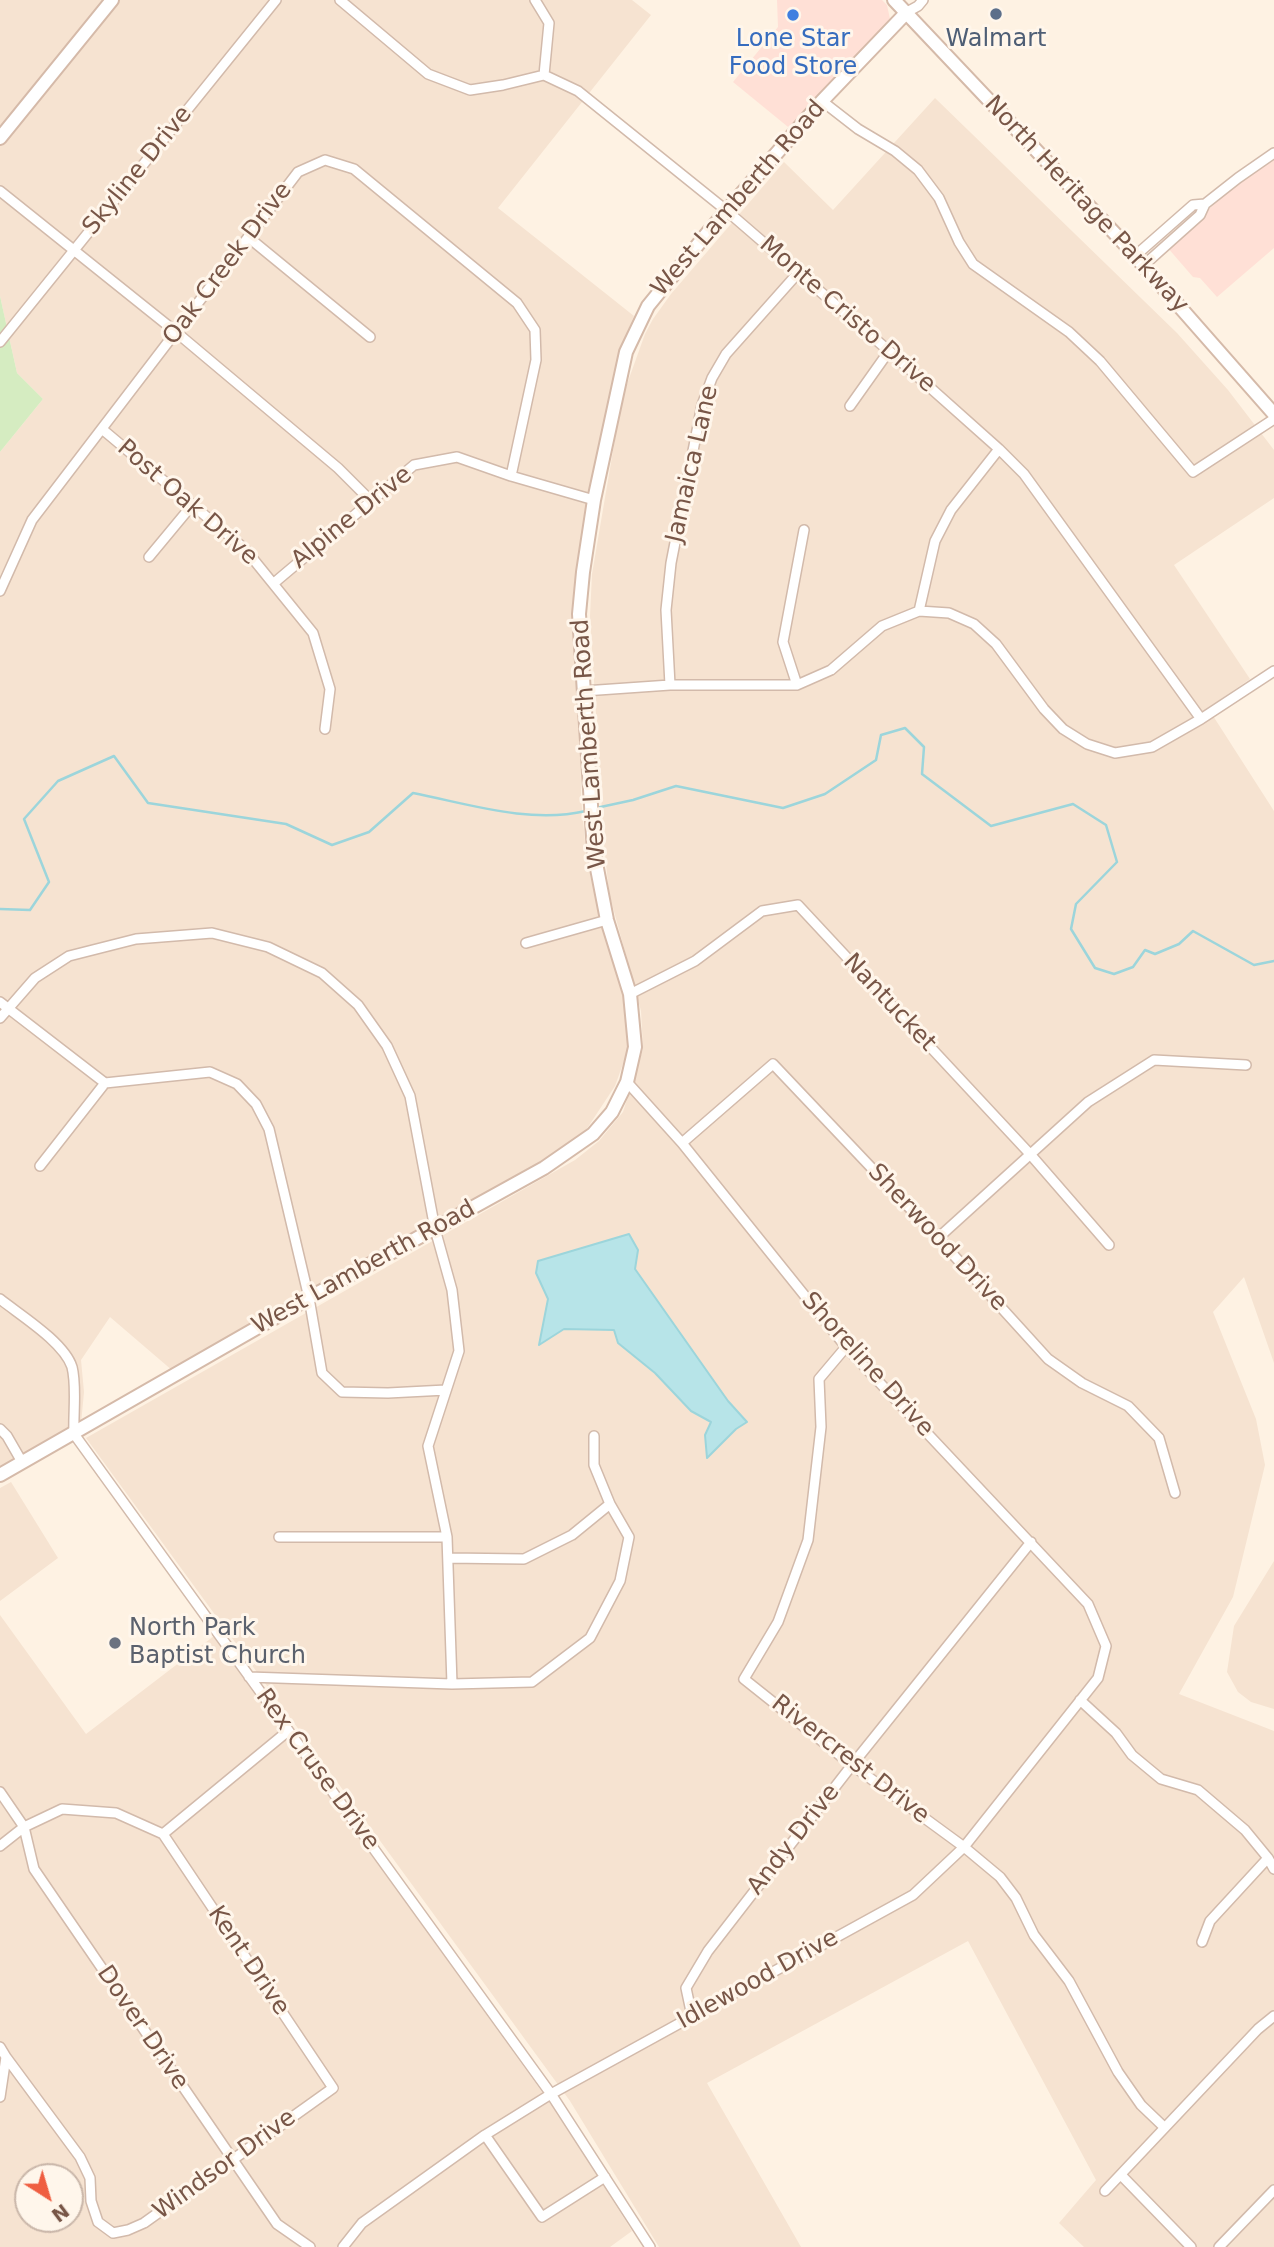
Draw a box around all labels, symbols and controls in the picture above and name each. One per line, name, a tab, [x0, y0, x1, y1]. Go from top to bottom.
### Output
marker: Walmart	[988, 6, 1004, 22]
marker: Lone Star Food Store	[785, 7, 801, 23]
place label: Lone Star Food Store	[729, 26, 857, 82]
place label: Walmart	[946, 26, 1046, 54]
street label: North Heritage Parkway	[978, 91, 1194, 319]
street label: West Lamberth Road	[646, 95, 832, 303]
street label: Skyline Drive	[77, 101, 199, 241]
street label: Oak Creek Drive	[157, 177, 299, 351]
street label: Monte Cristo Drive	[753, 231, 941, 399]
street label: Jamaica Lane	[661, 383, 725, 545]
street label: Post Oak Drive	[111, 434, 263, 572]
street label: Alpine Drive	[286, 461, 418, 575]
street label: West Lamberth Road	[567, 618, 613, 870]
street label: Nantucket	[837, 948, 941, 1058]
street label: Sherwood Drive	[861, 1158, 1013, 1318]
street label: West Lamberth Road	[248, 1195, 480, 1341]
street label: Shoreline Drive	[795, 1287, 939, 1443]
place label: North Park Baptist Church	[129, 1615, 306, 1671]
marker: North Park Baptist Church	[107, 1635, 123, 1651]
street label: Rex Cruse Drive	[249, 1684, 385, 1856]
street label: Rivercrest Drive	[765, 1689, 935, 1831]
street label: Andy Drive	[742, 1779, 846, 1901]
street label: Kent Drive	[201, 1901, 295, 2021]
street label: Idlewood Drive	[672, 1924, 844, 2036]
street label: Dover Drive	[90, 1960, 194, 2096]
street label: Windsor Drive	[148, 2104, 302, 2226]
north arrow	[14, 2163, 84, 2233]
text: N	[47, 2200, 73, 2227]

